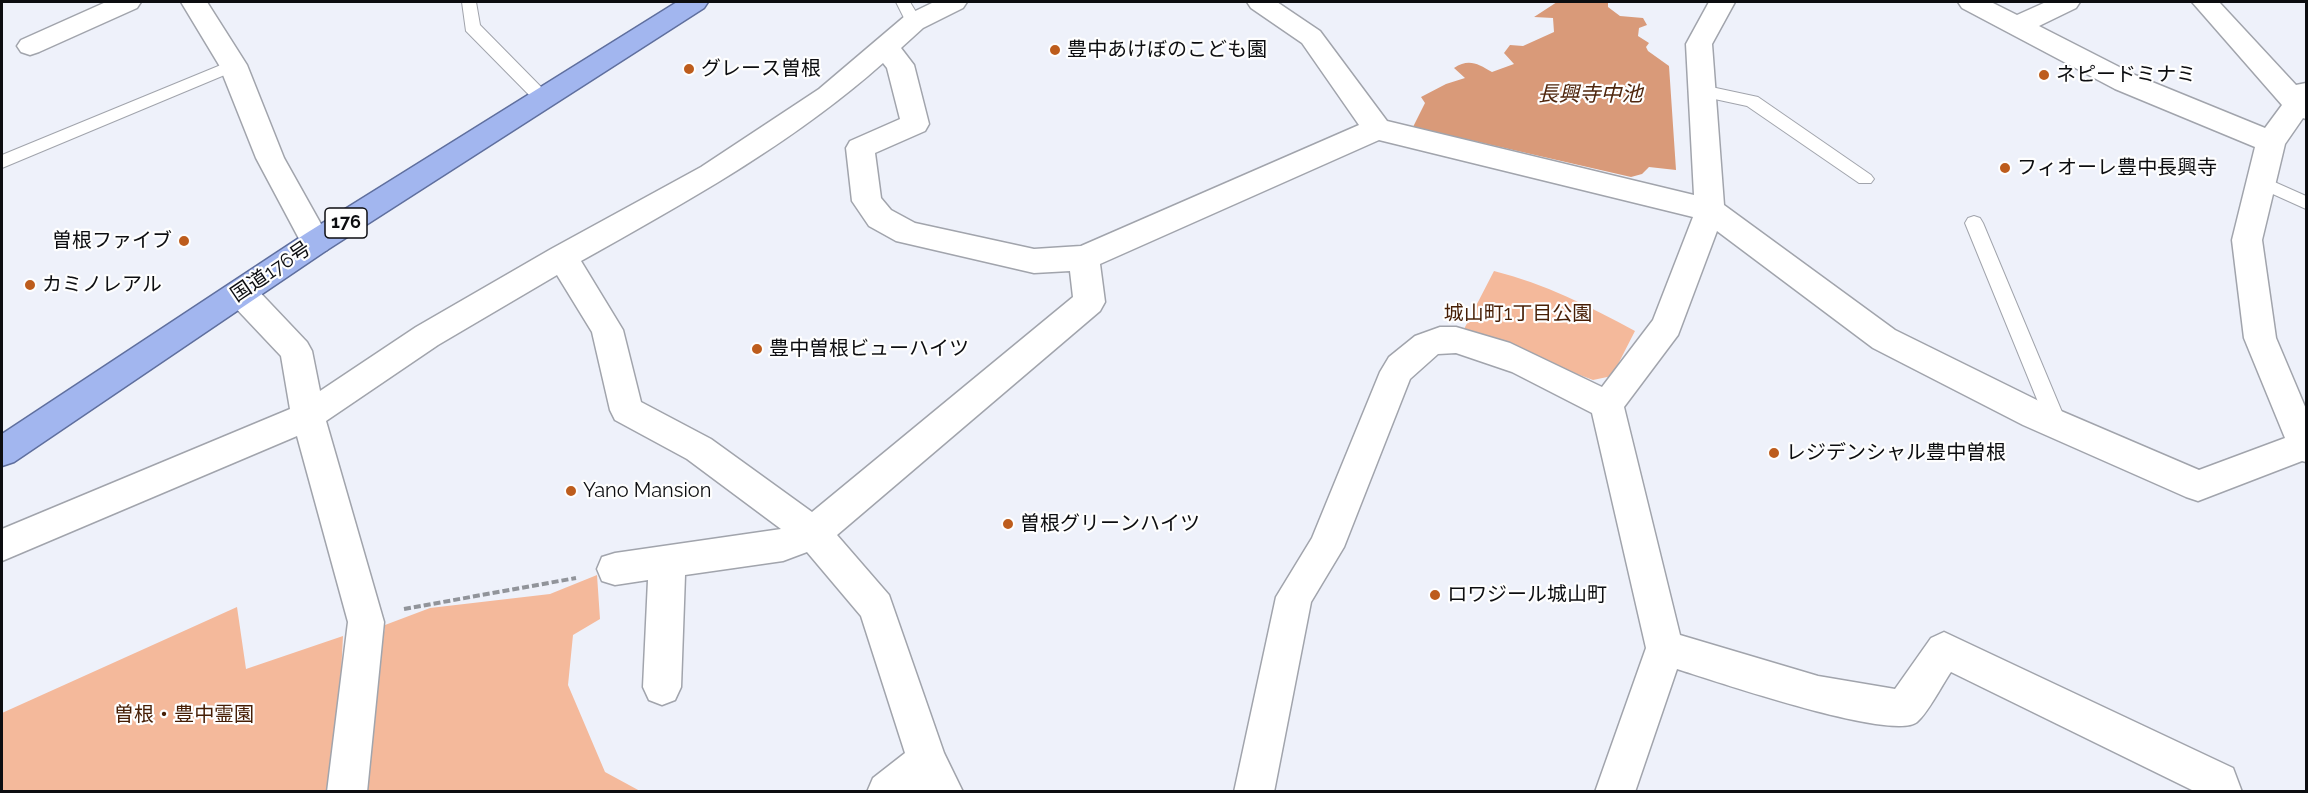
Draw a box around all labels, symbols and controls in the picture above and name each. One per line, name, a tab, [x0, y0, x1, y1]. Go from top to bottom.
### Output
place label: 豊中あけぼのこども園	[1067, 38, 1267, 62]
marker: 豊中あけぼのこども園	[1048, 43, 1062, 57]
place label: グレース曽根	[701, 57, 821, 81]
marker: グレース曽根	[682, 62, 696, 76]
place label: ネピードミナミ	[2056, 63, 2196, 87]
marker: ネピードミナミ	[2037, 68, 2051, 82]
water label: 長興寺中池	[1538, 82, 1642, 108]
place label: フィオーレ豊中長興寺	[2017, 156, 2217, 180]
marker: フィオーレ豊中長興寺	[1998, 161, 2012, 175]
road number: 176	[325, 208, 367, 238]
place label: 曽根ファイブ	[52, 229, 172, 253]
marker: 曽根ファイブ	[177, 234, 191, 248]
street label: 国道176号	[226, 237, 316, 307]
place label: カミノレアル	[42, 273, 162, 297]
marker: カミノレアル	[23, 278, 37, 292]
park label: 城山町1丁目公園	[1444, 302, 1592, 326]
place label: 豊中曽根ビューハイツ	[769, 337, 969, 361]
marker: 豊中曽根ビューハイツ	[750, 342, 764, 356]
place label: レジデンシャル豊中曽根	[1786, 441, 2006, 465]
marker: レジデンシャル豊中曽根	[1767, 446, 1781, 460]
place label: Yano Mansion	[583, 479, 711, 503]
marker: Yano Mansion	[564, 484, 578, 498]
place label: 曽根グリーンハイツ	[1020, 512, 1200, 536]
marker: 曽根グリーンハイツ	[1001, 517, 1015, 531]
place label: ロワジール城山町	[1447, 583, 1607, 607]
marker: ロワジール城山町	[1428, 588, 1442, 602]
park label: 曽根・豊中霊園	[114, 703, 254, 727]

